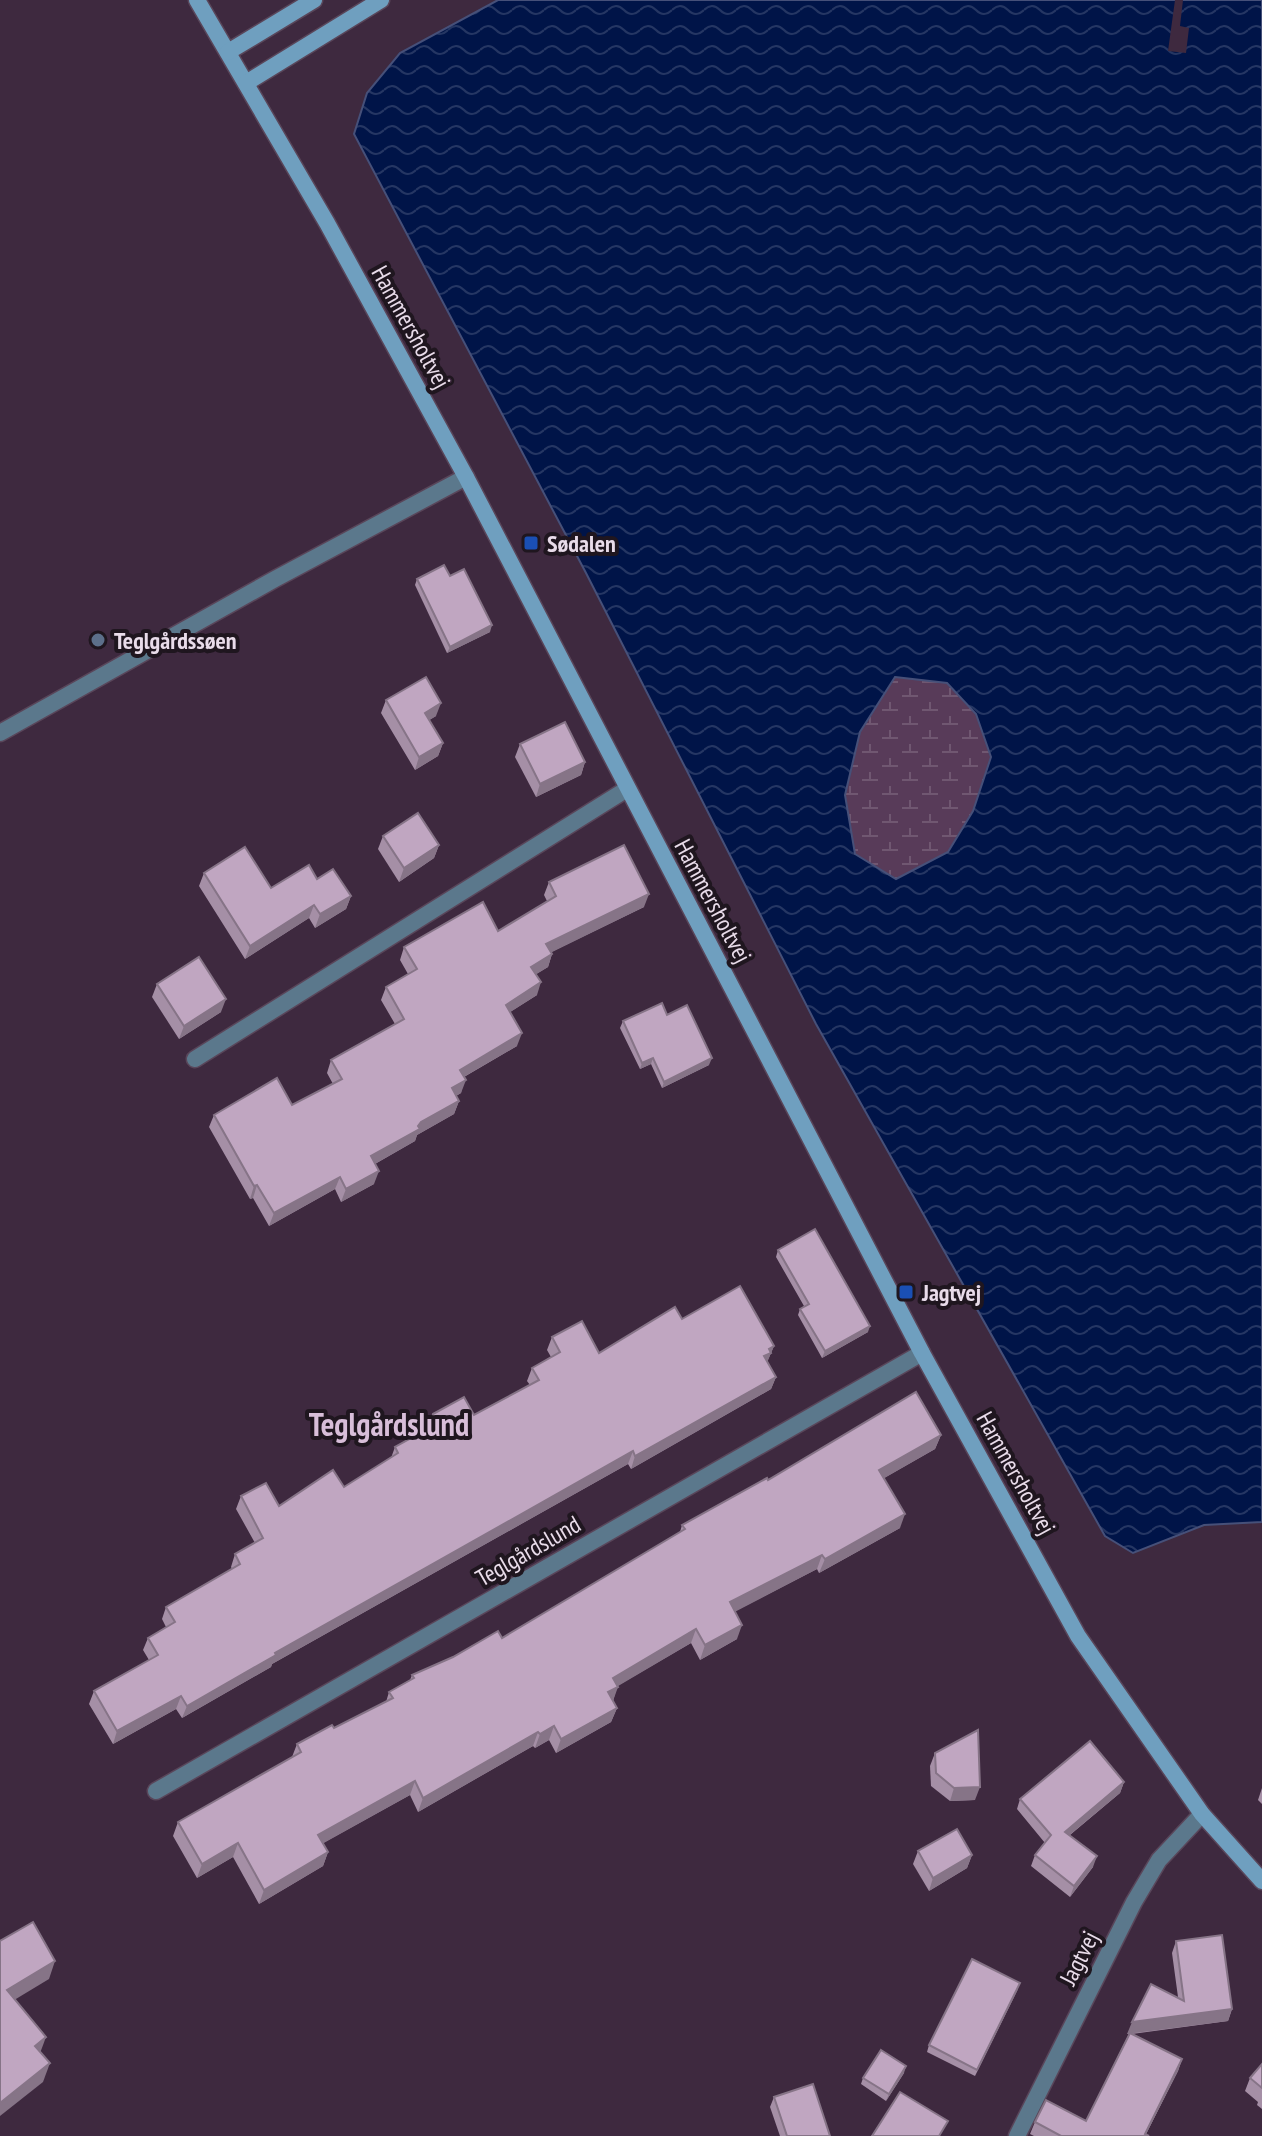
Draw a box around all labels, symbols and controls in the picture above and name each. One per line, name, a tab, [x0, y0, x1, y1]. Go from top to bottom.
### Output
street label: Hammersholtvej	[365, 260, 457, 394]
place label: Sødalen	[547, 528, 616, 559]
marker: Sødalen	[522, 534, 540, 552]
place label: Teglgårdssøen	[114, 625, 236, 656]
marker: Teglgårdssøen	[89, 631, 107, 649]
street label: Hammersholtvej	[667, 834, 759, 968]
place label: Jagtvej	[921, 1277, 981, 1308]
marker: Jagtvej	[897, 1283, 915, 1301]
district label: Teglgårdslund	[309, 1403, 469, 1445]
street label: Hammersholtvej	[970, 1406, 1062, 1540]
street label: Teglgårdslund	[470, 1509, 586, 1593]
street label: Jagtvej	[1052, 1926, 1106, 1991]

